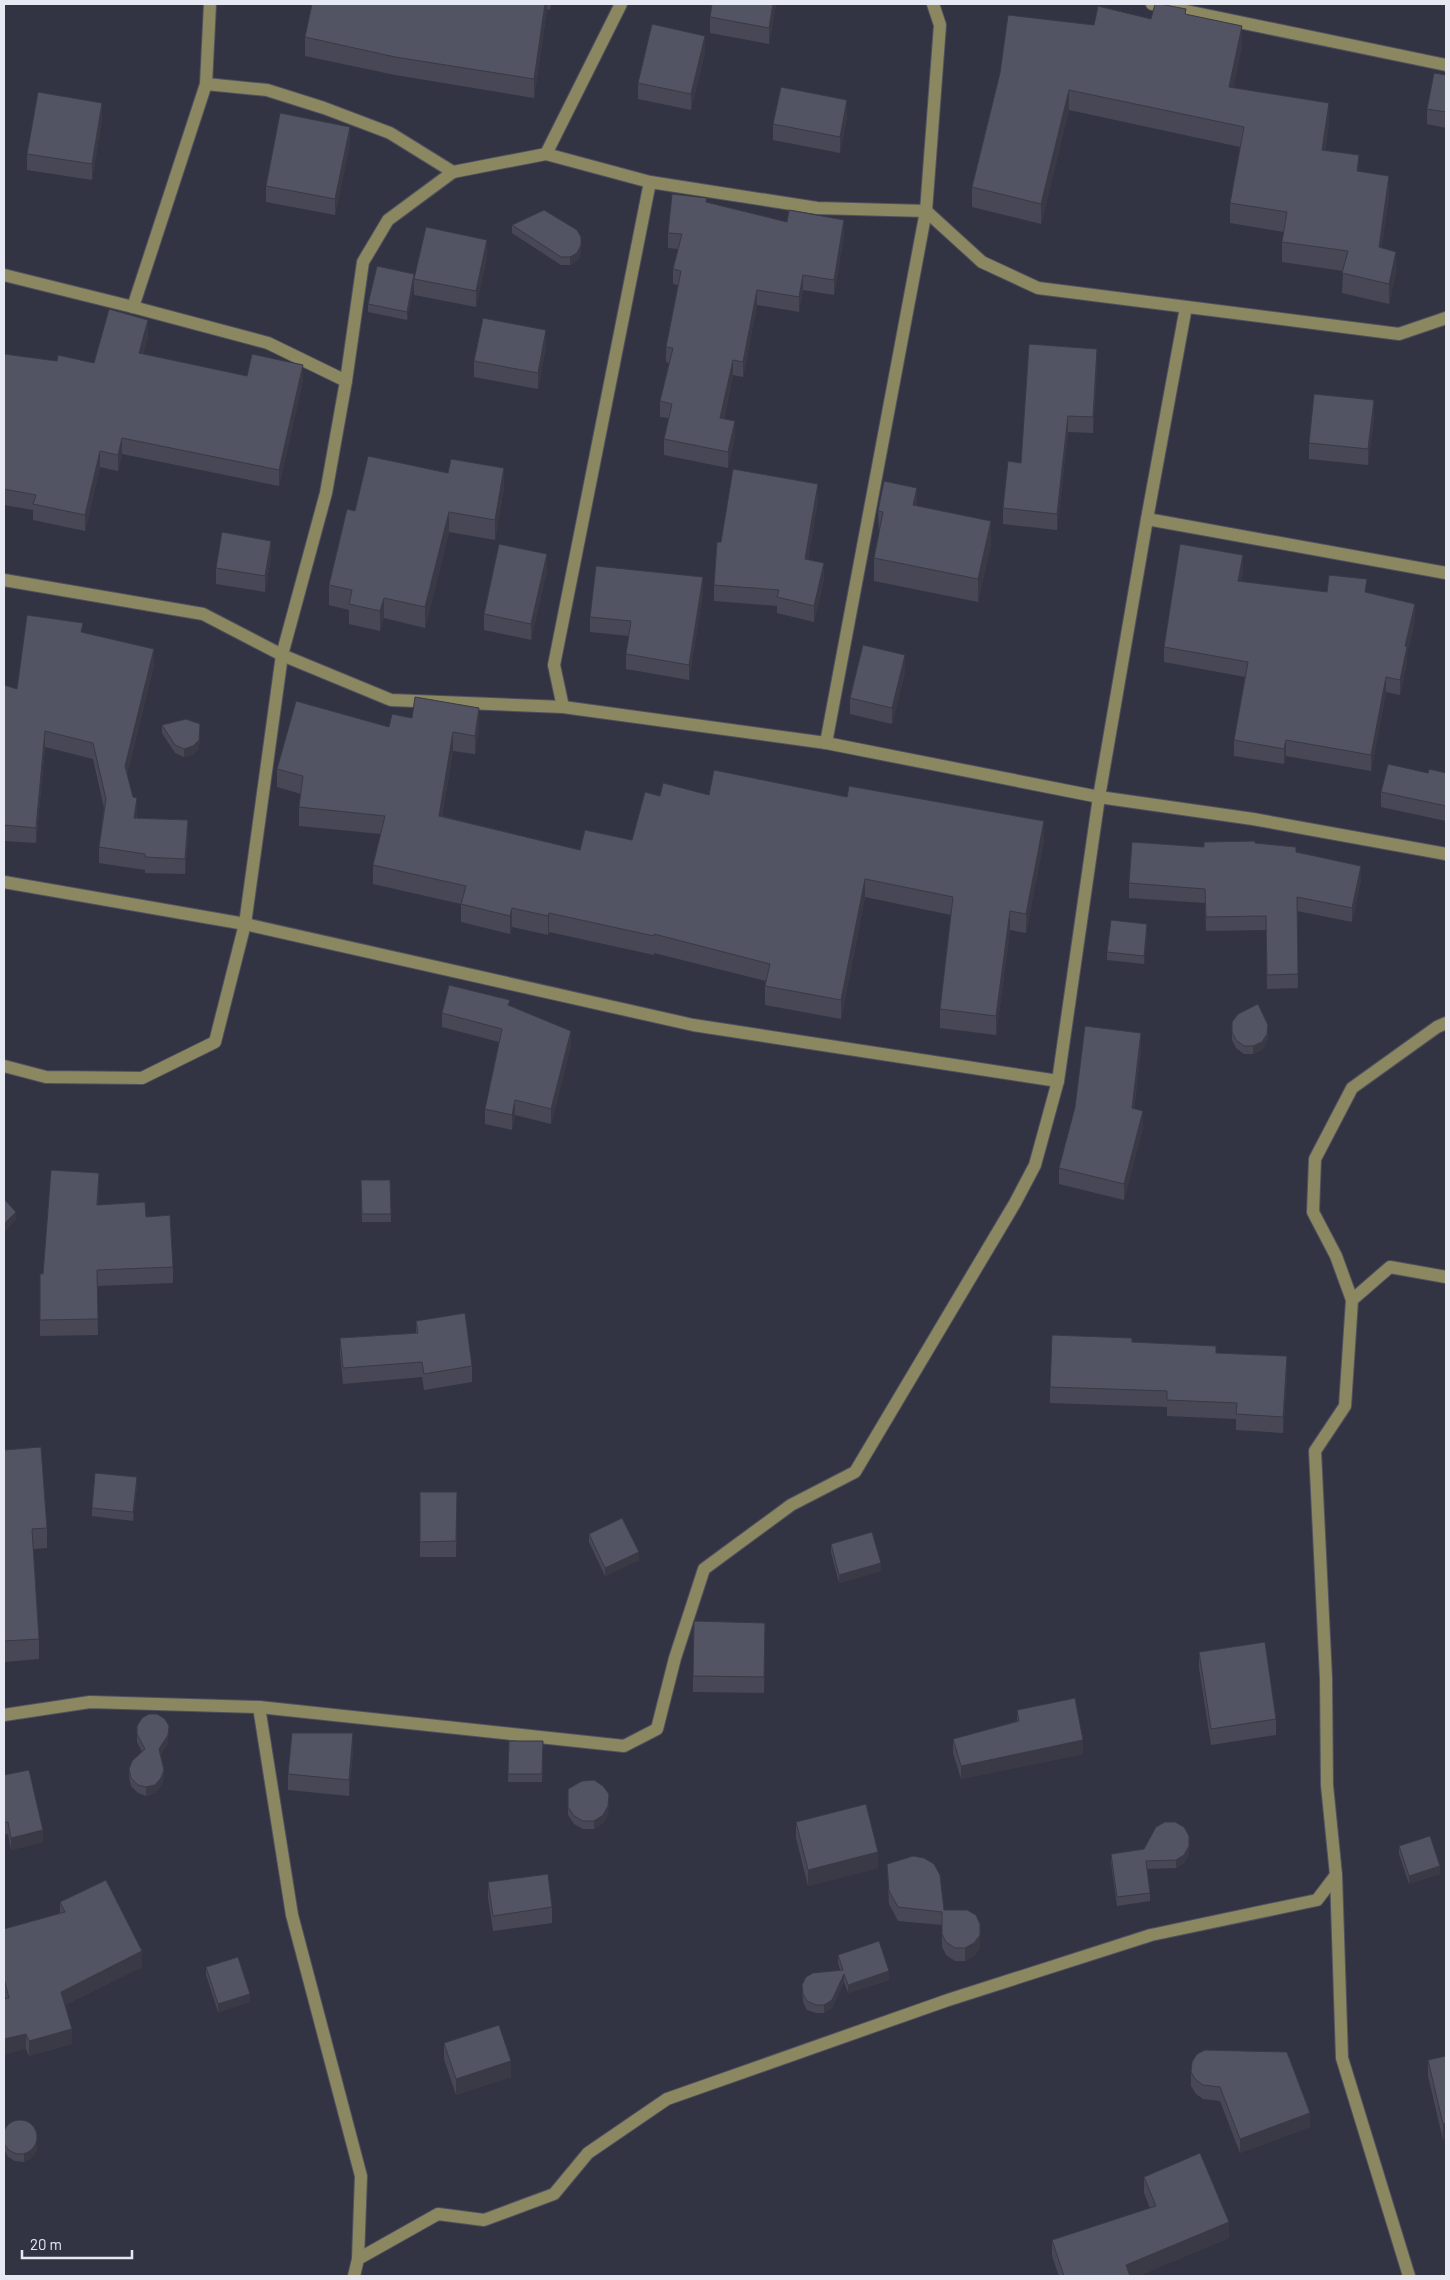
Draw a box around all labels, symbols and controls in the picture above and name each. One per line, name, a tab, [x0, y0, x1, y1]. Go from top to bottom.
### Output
scale bar	[22, 2228, 132, 2260]
text: 20 m	[30, 2235, 62, 2253]

